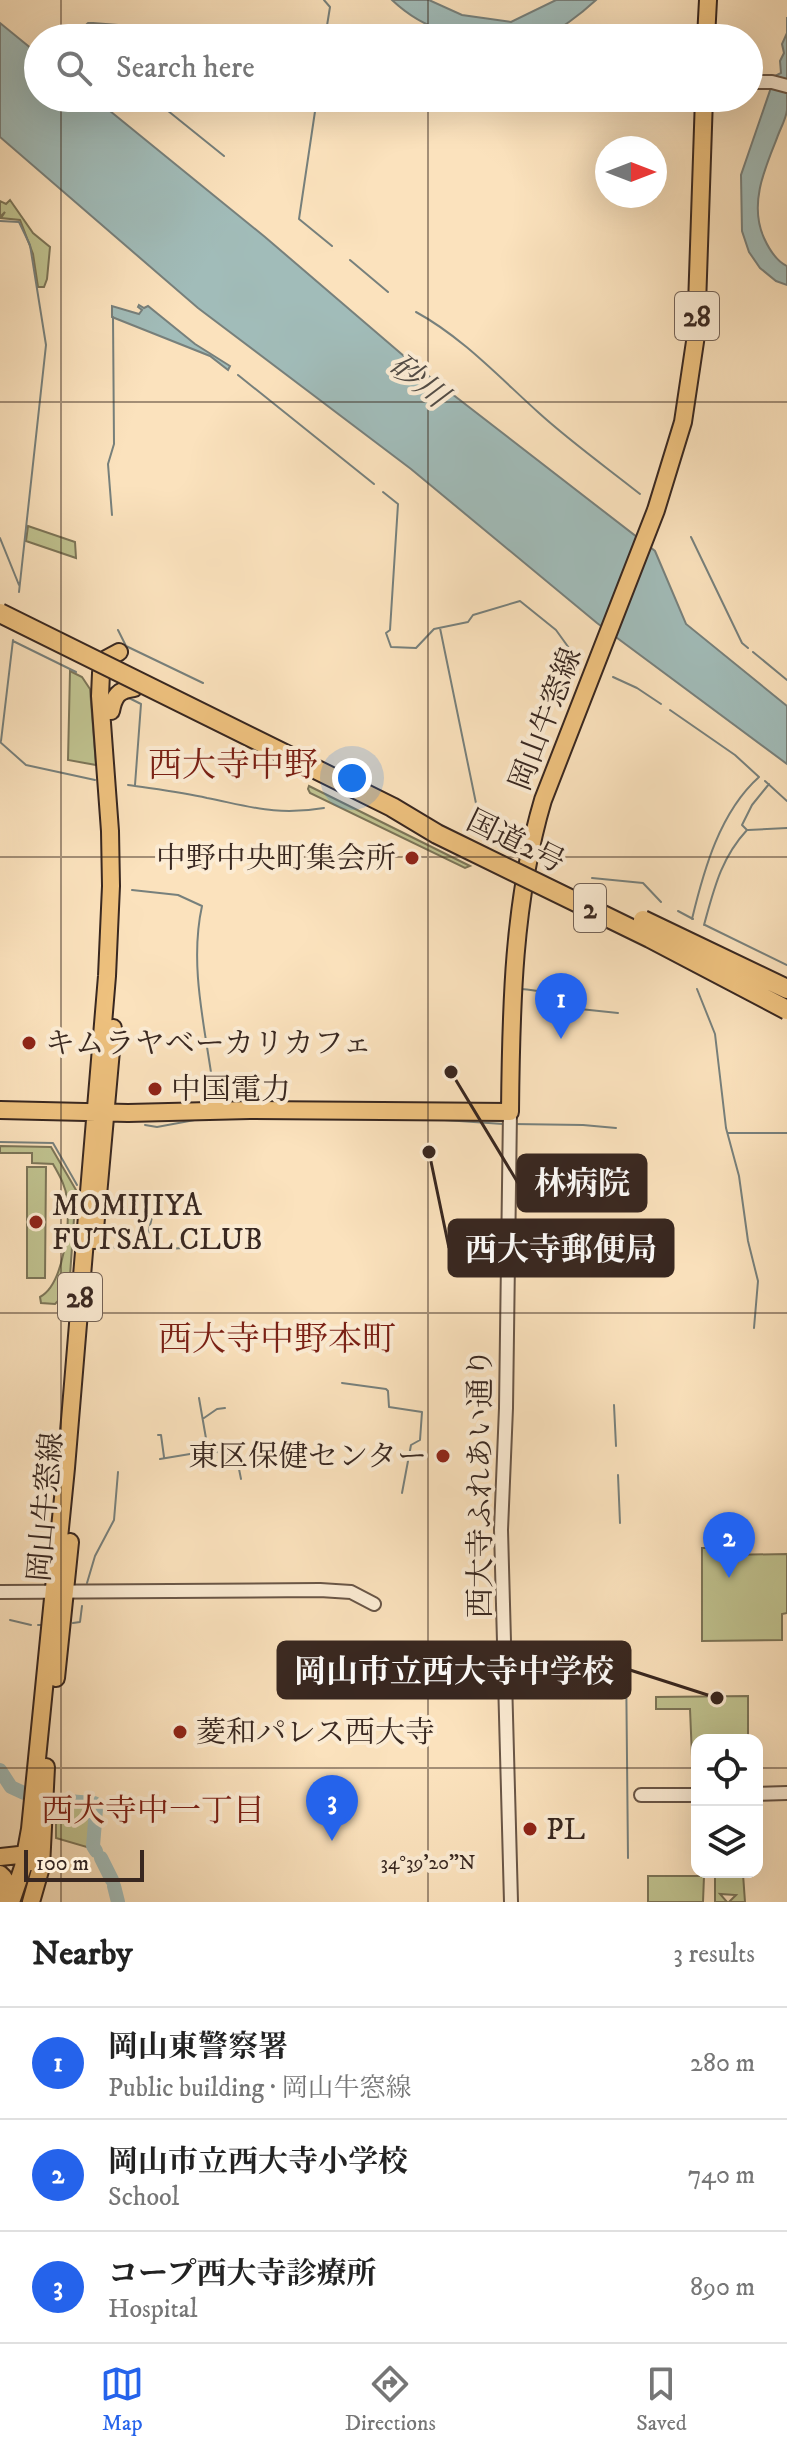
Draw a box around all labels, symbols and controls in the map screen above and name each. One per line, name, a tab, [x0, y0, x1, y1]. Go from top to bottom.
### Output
search box	[24, 24, 763, 112]
icon: search	[52, 46, 96, 90]
text: Search here	[116, 50, 255, 87]
north arrow	[595, 136, 667, 208]
road number: 28	[675, 292, 719, 340]
water label: 砂川	[380, 346, 458, 419]
street label: 岡山牛窓線	[502, 643, 591, 796]
district label: 西大寺中野	[148, 745, 318, 787]
your location	[332, 758, 372, 798]
street label: 国道2号	[460, 803, 571, 882]
place label: 中野中央町集会所	[156, 841, 396, 878]
marker: 中野中央町集会所	[403, 849, 421, 867]
road number: 2	[574, 884, 606, 932]
pin: 1	[535, 973, 587, 1039]
place label: キムラヤベーカリカフェ	[45, 1026, 372, 1063]
marker: キムラヤベーカリカフェ	[20, 1034, 38, 1052]
place label: 中国電力	[171, 1072, 291, 1109]
marker: 中国電力	[146, 1080, 164, 1098]
callout: 林病院	[518, 1155, 646, 1211]
text: 林病院	[534, 1165, 630, 1205]
place label: MOMIJIYA FUTSAL CLUB	[52, 1188, 263, 1259]
marker: MOMIJIYA FUTSAL CLUB	[27, 1213, 45, 1231]
callout: 西大寺郵便局	[449, 1220, 673, 1276]
text: 西大寺郵便局	[465, 1231, 657, 1271]
road number: 28	[58, 1273, 102, 1321]
district label: 西大寺中野本町	[158, 1319, 396, 1361]
street label: 西大寺ふれあい通り	[463, 1348, 500, 1618]
street label: 岡山牛窓線	[22, 1431, 71, 1583]
place label: 東区保健センター	[188, 1439, 427, 1476]
marker: 東区保健センター	[434, 1447, 452, 1465]
pin: 2	[703, 1512, 755, 1578]
callout: 岡山市立西大寺中学校	[278, 1642, 630, 1698]
text: 岡山市立西大寺中学校	[294, 1653, 614, 1693]
place label: 菱和パレス西大寺	[196, 1715, 435, 1752]
marker: 菱和パレス西大寺	[171, 1723, 189, 1741]
map controls	[691, 1734, 763, 1878]
button: locate	[691, 1734, 763, 1806]
pin: 3	[306, 1775, 358, 1841]
district label: 西大寺中一丁目	[41, 1792, 265, 1832]
button: layers	[691, 1806, 763, 1878]
place label: PL	[546, 1812, 585, 1849]
marker: PL	[521, 1820, 539, 1838]
scale bar	[24, 1846, 144, 1882]
text: 100 m	[36, 1850, 89, 1877]
text: 34°39'20"N	[381, 1851, 475, 1876]
text: Nearby	[32, 1933, 133, 1975]
text: 3 results	[673, 1938, 755, 1971]
text: 岡山東警察署	[108, 2029, 288, 2066]
text: 1	[53, 2047, 63, 2080]
text: 280 m	[690, 2047, 755, 2080]
text: Public building · 岡山牛窓線	[108, 2072, 412, 2105]
text: 岡山市立西大寺小学校	[108, 2144, 408, 2181]
text: 2	[52, 2159, 64, 2192]
text: 740 m	[688, 2159, 755, 2192]
text: School	[108, 2181, 179, 2214]
text: コープ西大寺診療所	[108, 2256, 377, 2293]
text: 3	[53, 2271, 63, 2304]
text: 890 m	[690, 2271, 755, 2304]
text: Hospital	[108, 2293, 198, 2326]
tab: Map	[100, 2362, 144, 2437]
tab: Directions	[345, 2362, 436, 2437]
tab: Saved	[636, 2362, 687, 2437]

